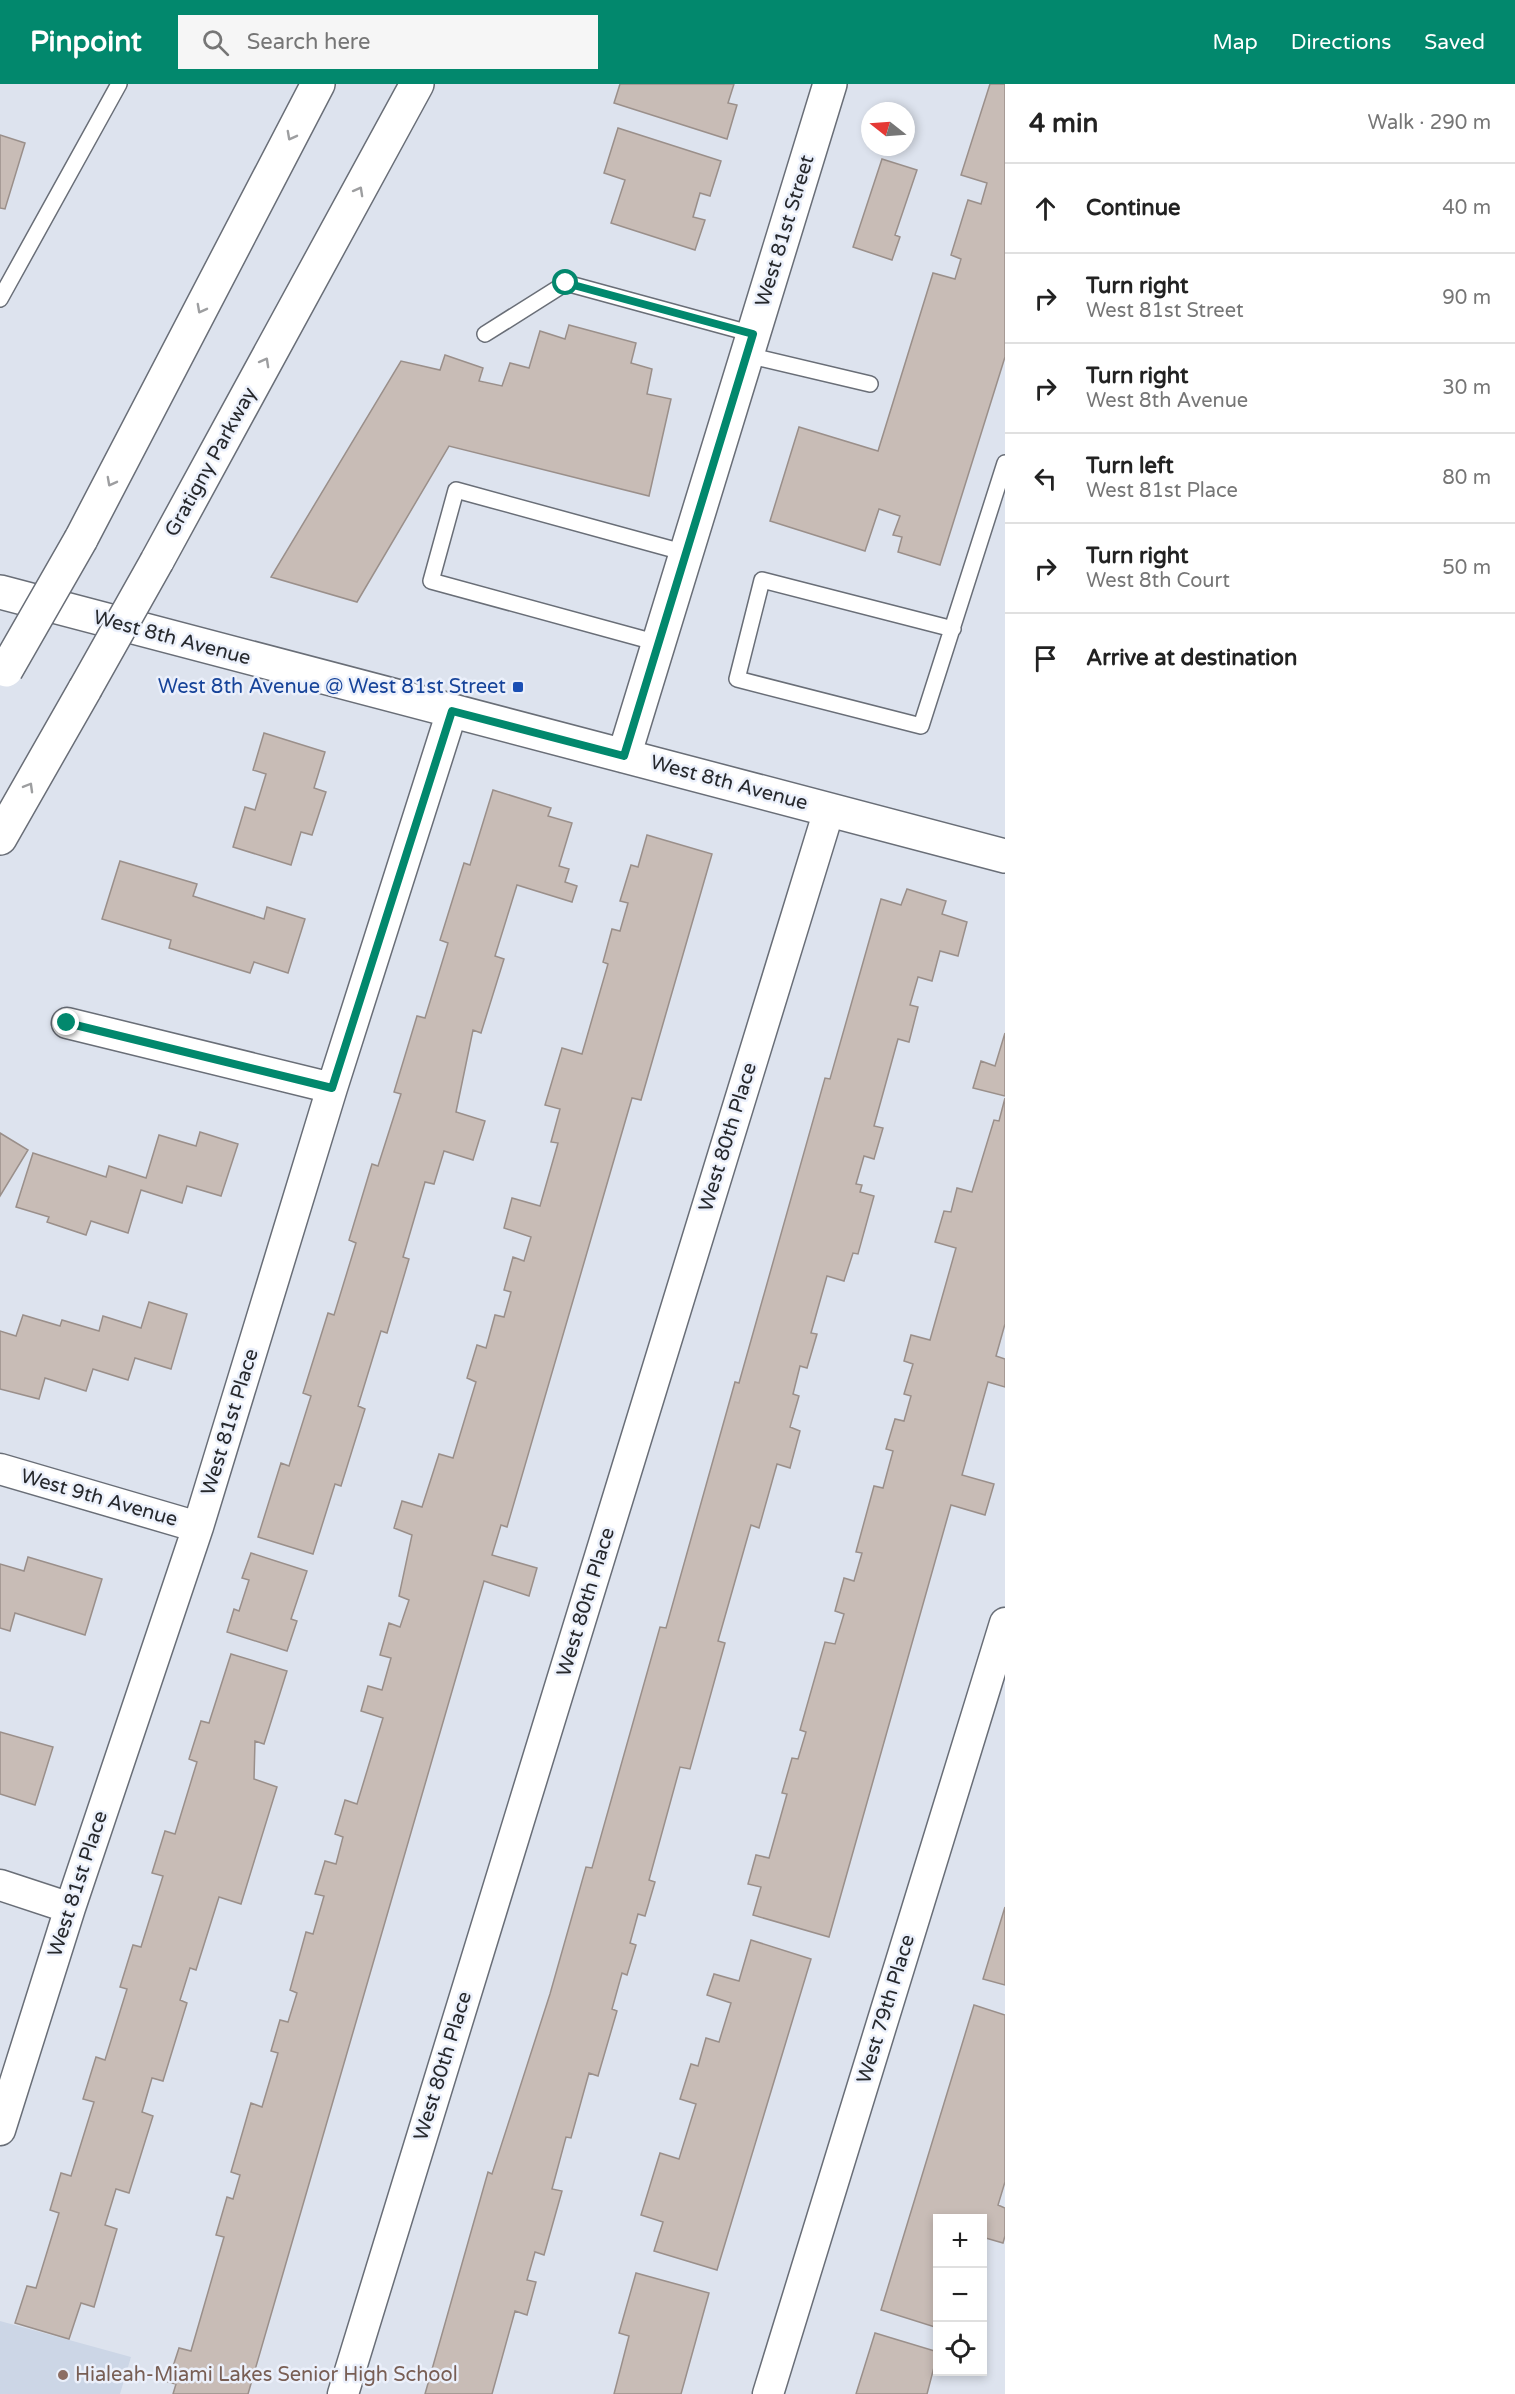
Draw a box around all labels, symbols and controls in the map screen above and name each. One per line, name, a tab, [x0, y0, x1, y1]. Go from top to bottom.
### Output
search box	[178, 15, 598, 69]
text: Pinpoint	[30, 25, 142, 59]
icon: search	[199, 26, 232, 59]
text: Search here	[247, 29, 370, 55]
text: Map	[1212, 30, 1258, 55]
text: Directions	[1291, 30, 1391, 55]
text: Saved	[1424, 30, 1485, 55]
north arrow	[861, 102, 915, 156]
text: 4 min	[1029, 108, 1098, 139]
text: Walk · 290 m	[1368, 111, 1491, 135]
one-way arrow	[287, 130, 298, 140]
street label: West 81st Street	[750, 152, 820, 310]
one-way arrow	[352, 187, 363, 197]
icon: ahead	[1029, 192, 1062, 225]
text: Continue	[1086, 195, 1181, 221]
text: 40 m	[1442, 196, 1491, 220]
route start	[552, 269, 578, 295]
text: Turn right	[1086, 273, 1188, 299]
icon: right	[1029, 282, 1062, 315]
text: 90 m	[1442, 286, 1491, 310]
text: West 81st Street	[1086, 299, 1244, 323]
one-way arrow	[197, 303, 208, 313]
one-way arrow	[258, 358, 269, 368]
text: Turn right	[1086, 363, 1188, 389]
icon: right	[1029, 372, 1062, 405]
text: 30 m	[1442, 376, 1491, 400]
street label: Gratigny Parkway	[160, 383, 262, 541]
text: West 8th Avenue	[1086, 389, 1248, 413]
text: Turn left	[1086, 453, 1174, 479]
icon: left	[1029, 462, 1062, 495]
text: 80 m	[1442, 466, 1491, 490]
one-way arrow	[107, 475, 118, 486]
text: West 81st Place	[1086, 479, 1238, 503]
text: Turn right	[1086, 543, 1188, 569]
icon: right	[1029, 552, 1062, 585]
text: 50 m	[1442, 556, 1491, 580]
text: West 8th Court	[1086, 569, 1230, 593]
street label: West 8th Avenue	[91, 605, 253, 671]
icon: arrive	[1029, 642, 1062, 675]
text: Arrive at destination	[1086, 645, 1297, 671]
place label: West 8th Avenue @ West 81st Street	[158, 675, 506, 699]
marker: West 8th Avenue @ West 81st Street	[511, 680, 525, 694]
street label: West 8th Avenue	[648, 750, 810, 816]
one-way arrow	[22, 783, 33, 794]
route end	[53, 1009, 79, 1035]
street label: West 80th Place	[694, 1060, 762, 1214]
street label: West 81st Place	[196, 1346, 264, 1498]
street label: West 9th Avenue	[18, 1464, 180, 1532]
street label: West 80th Place	[552, 1525, 620, 1679]
street label: West 81st Place	[43, 1808, 113, 1960]
street label: West 79th Place	[852, 1932, 920, 2086]
street label: West 80th Place	[409, 1989, 477, 2143]
map controls	[933, 2214, 987, 2376]
button: +	[933, 2214, 987, 2268]
button: −	[933, 2268, 987, 2322]
button: locate	[933, 2322, 987, 2376]
place label: Hialeah-Miami Lakes Senior High School	[75, 2363, 458, 2387]
marker: Hialeah-Miami Lakes Senior High School	[56, 2368, 70, 2382]

